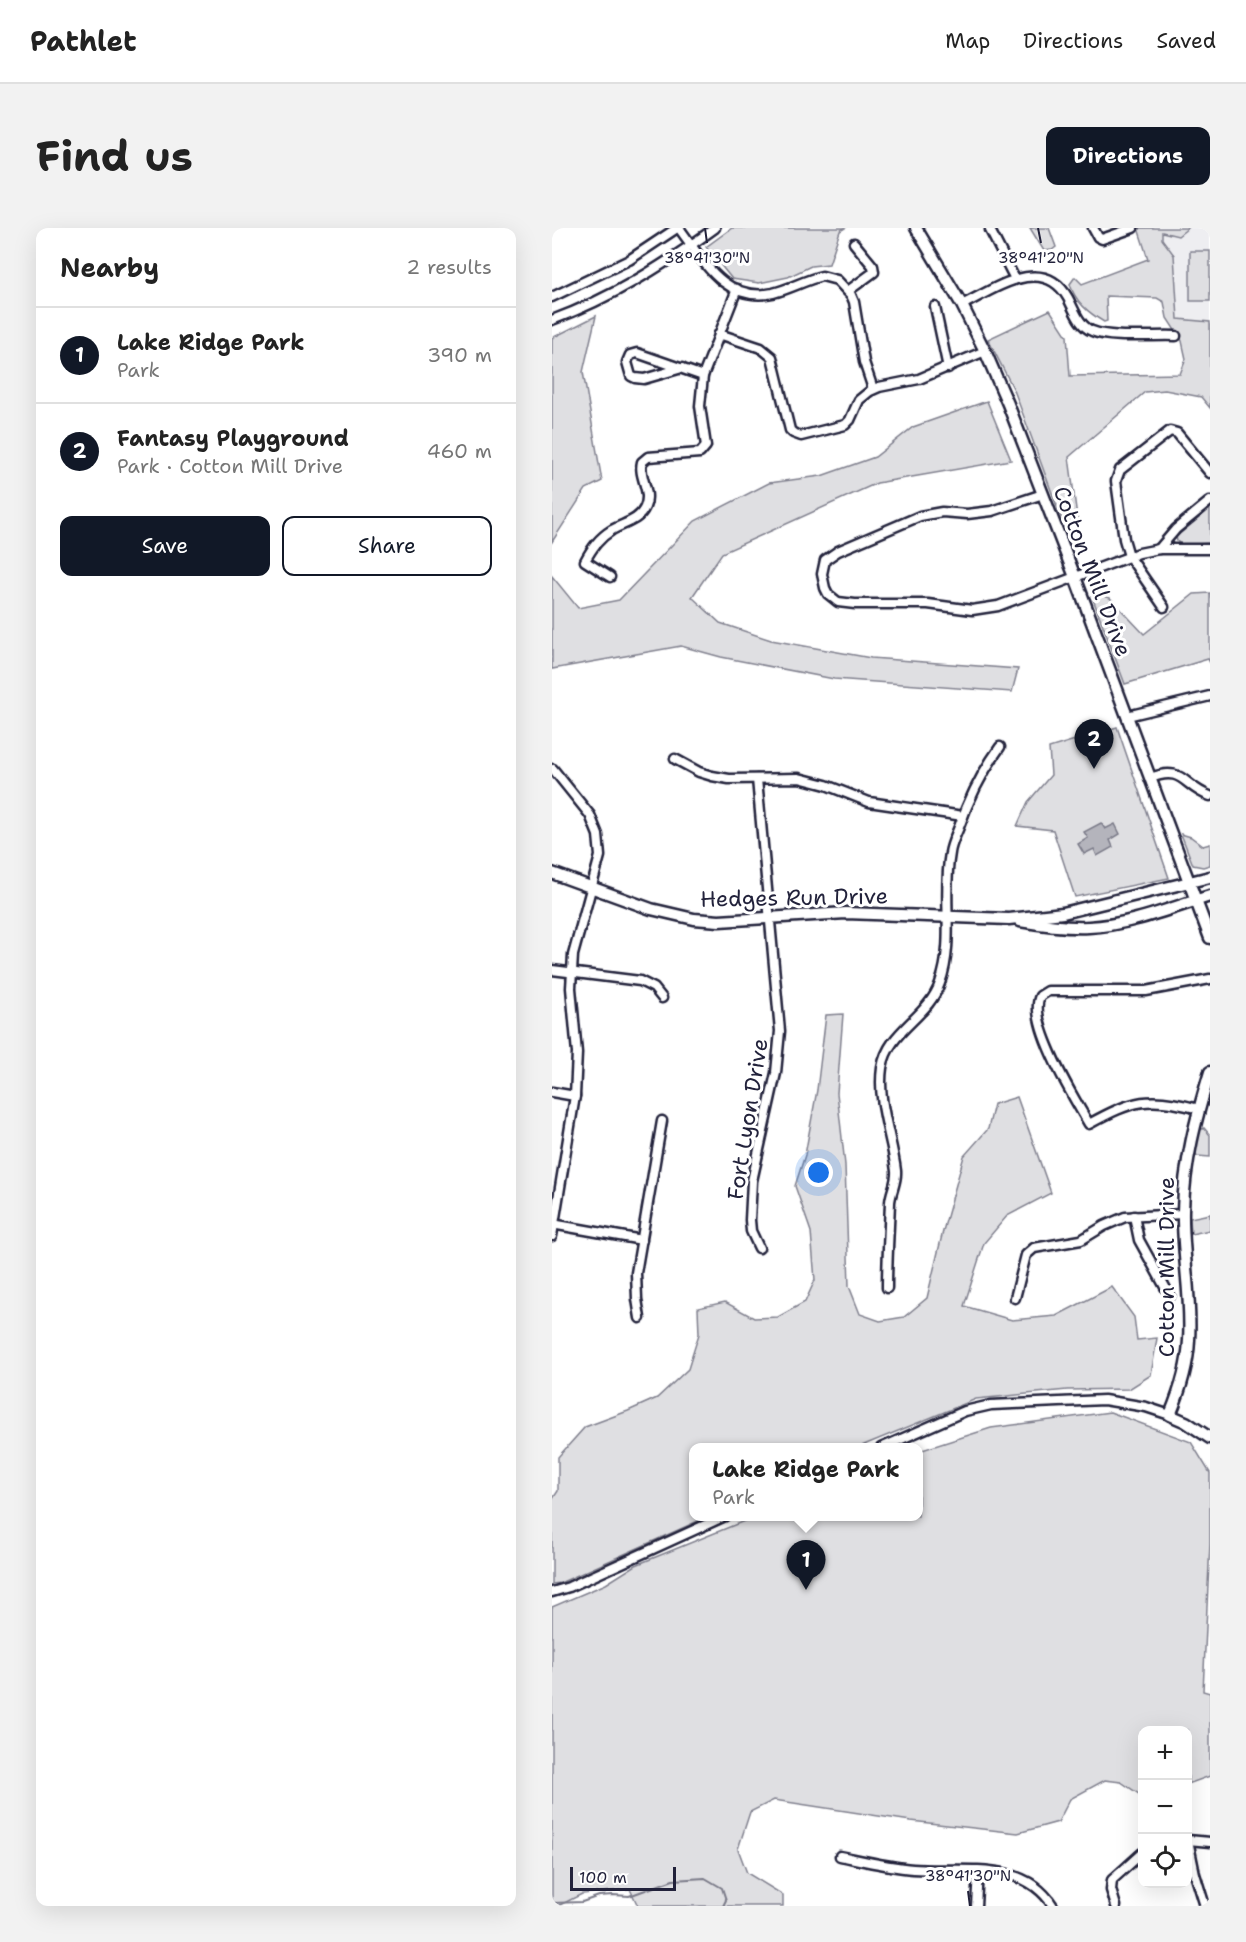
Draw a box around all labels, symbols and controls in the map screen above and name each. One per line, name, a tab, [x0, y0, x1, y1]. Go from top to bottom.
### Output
text: Pathlet	[30, 22, 137, 60]
text: Map	[945, 27, 990, 55]
text: Directions	[1023, 27, 1123, 55]
text: Saved	[1156, 27, 1216, 55]
button: Directions	[1046, 127, 1210, 185]
text: Find us	[36, 128, 193, 184]
text: 38°41'30"N	[664, 248, 750, 268]
text: 38°41'20"N	[998, 248, 1084, 268]
text: Nearby	[60, 250, 159, 285]
text: 2 results	[406, 254, 492, 280]
text: Lake Ridge Park	[117, 328, 305, 357]
text: 1	[75, 342, 84, 368]
text: 390 m	[427, 342, 492, 368]
text: Park	[117, 357, 160, 383]
text: Fantasy Playground	[117, 424, 349, 453]
text: 2	[73, 438, 87, 464]
text: 460 m	[427, 438, 492, 464]
text: Park · Cotton Mill Drive	[117, 453, 343, 479]
street label: Cotton Mill Drive	[1047, 482, 1138, 661]
button: Save	[60, 516, 270, 576]
button: Share	[282, 516, 492, 576]
pin: 2	[1074, 720, 1114, 769]
street label: Hedges Run Drive	[700, 881, 888, 914]
street label: Fort Lyon Drive	[720, 1036, 775, 1202]
your location	[804, 1158, 833, 1187]
street label: Cotton Mill Drive	[1152, 1177, 1181, 1357]
popup	[689, 1443, 923, 1521]
text: Lake Ridge Park	[712, 1455, 900, 1484]
text: Park	[712, 1484, 755, 1510]
pin: 1	[786, 1540, 826, 1590]
map controls	[1138, 1726, 1192, 1888]
button: +	[1138, 1726, 1192, 1780]
button: −	[1138, 1780, 1192, 1834]
button: locate	[1138, 1834, 1192, 1888]
scale bar	[570, 1864, 676, 1892]
text: 38°41'30"N	[925, 1866, 1011, 1886]
text: 100 m	[579, 1867, 627, 1888]

